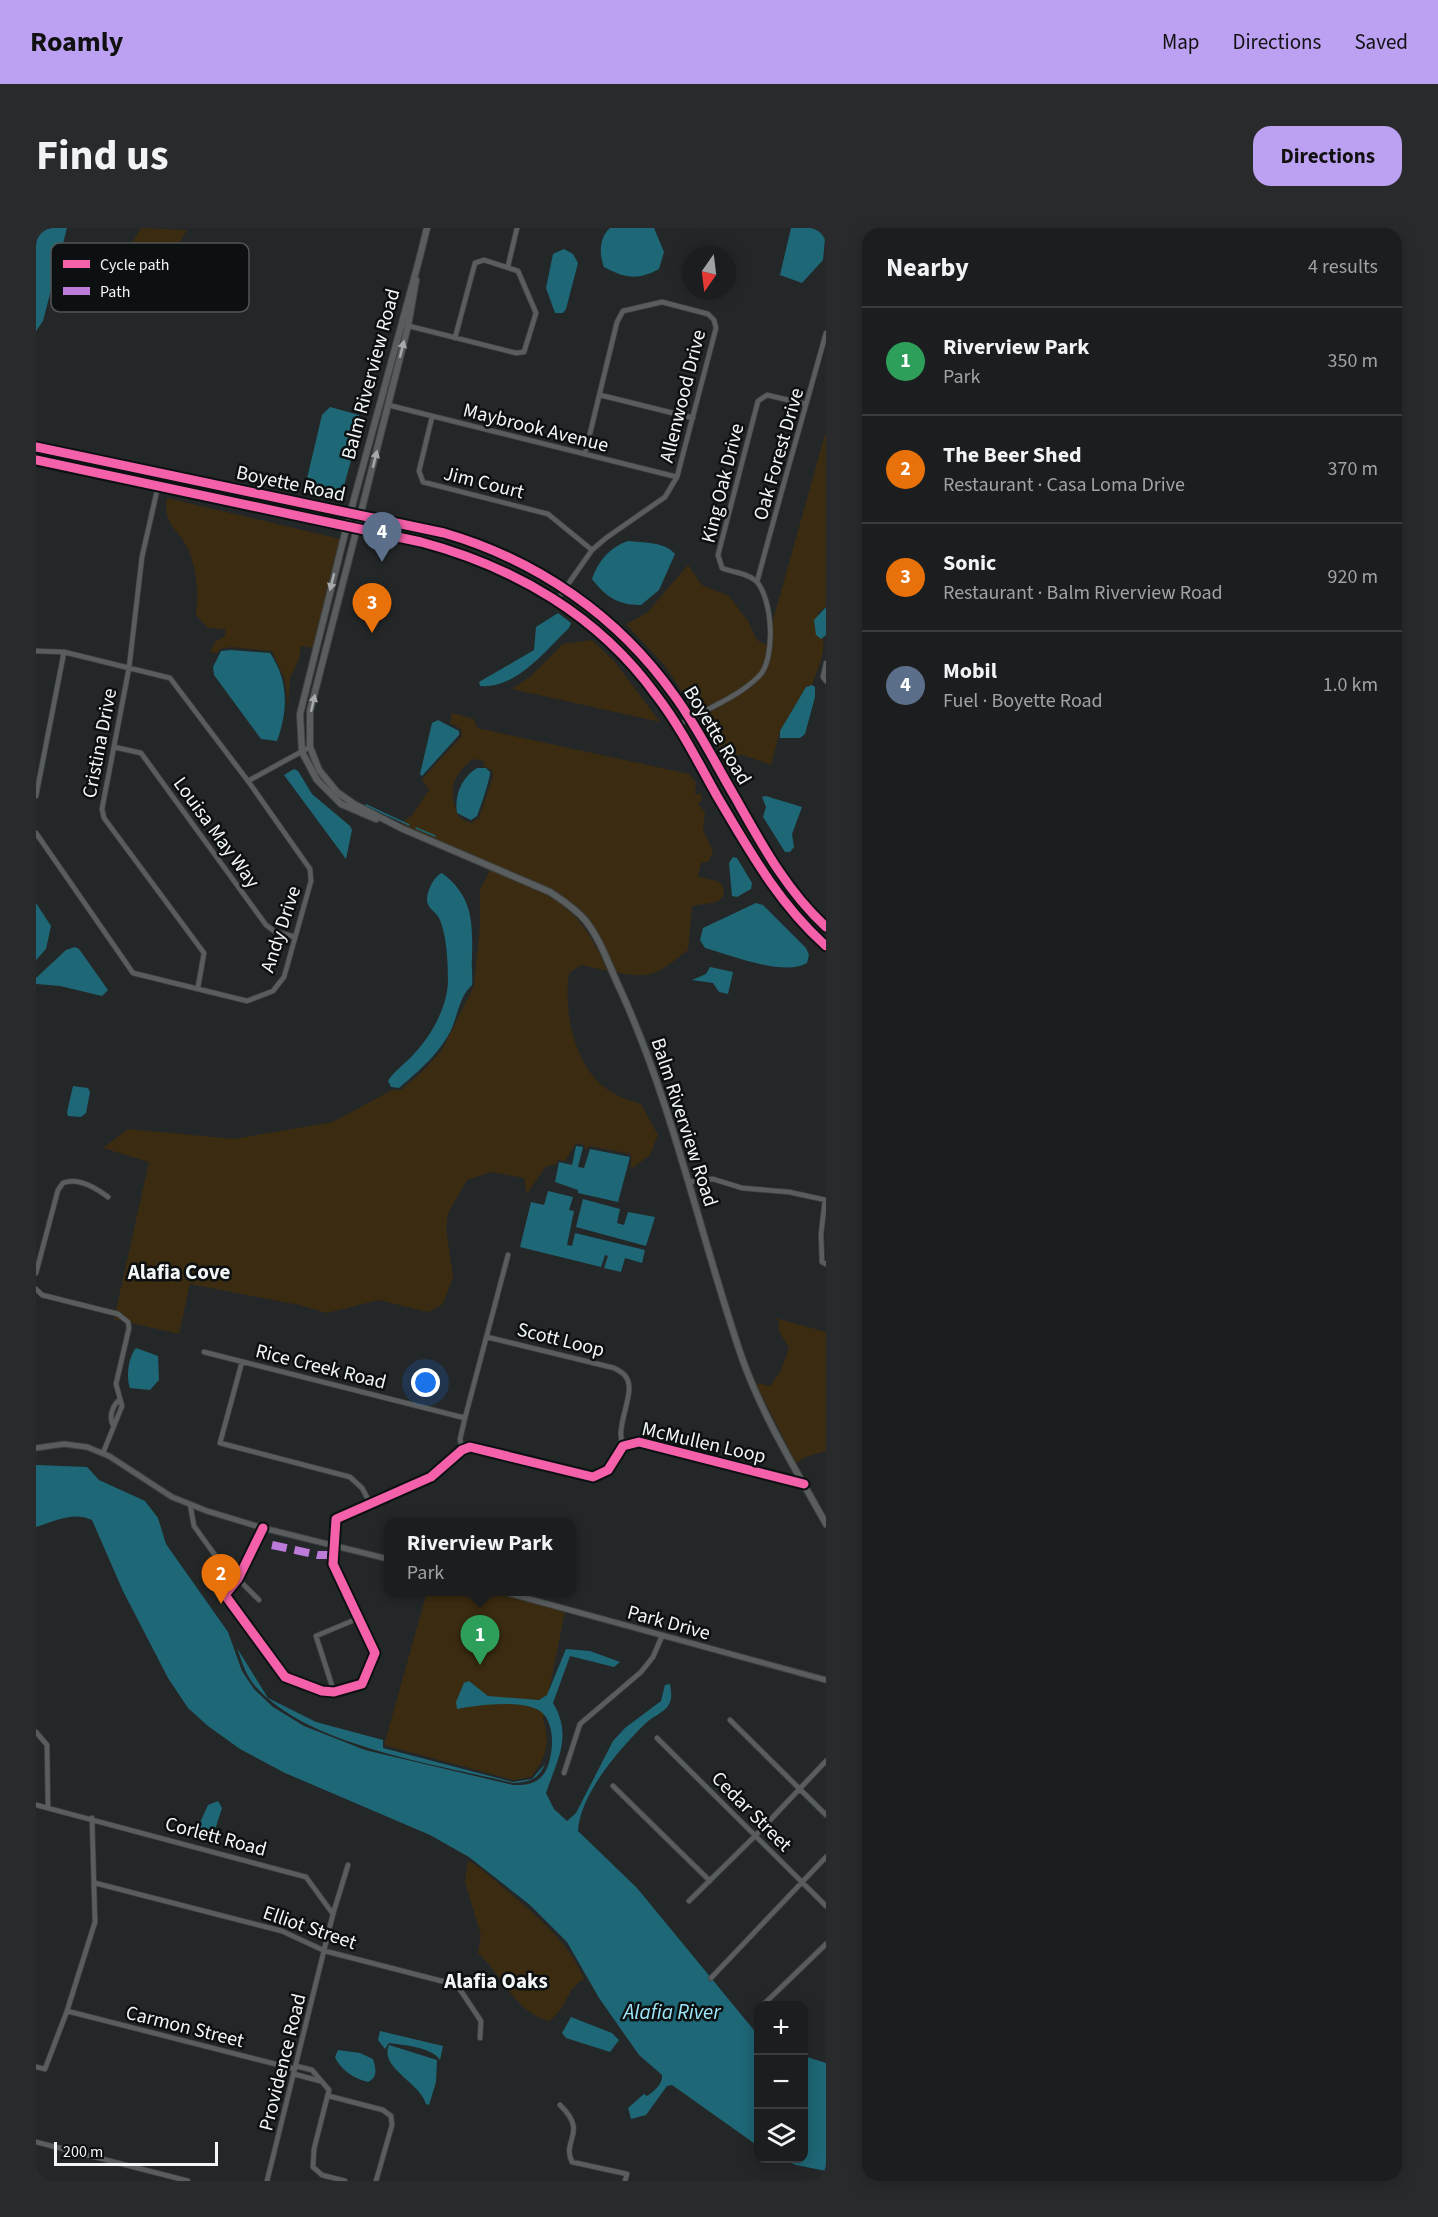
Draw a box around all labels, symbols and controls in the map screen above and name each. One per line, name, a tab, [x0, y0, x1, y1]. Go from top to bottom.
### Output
text: Roamly	[30, 22, 123, 62]
text: Map	[1162, 27, 1200, 57]
text: Directions	[1233, 27, 1321, 57]
text: Saved	[1354, 27, 1408, 57]
text: Find us	[36, 126, 169, 186]
button: Directions	[1253, 126, 1402, 186]
legend	[51, 243, 249, 312]
north arrow	[682, 246, 736, 300]
text: Nearby	[886, 249, 969, 286]
text: 4 results	[1308, 253, 1378, 281]
text: Cycle path	[100, 254, 169, 276]
text: Path	[100, 281, 130, 303]
street label: Balm Riverview Road	[335, 286, 407, 463]
street label: Allenwood Drive	[653, 327, 713, 466]
text: Riverview Park	[943, 331, 1089, 363]
one-way arrow	[398, 340, 407, 359]
text: 1	[900, 347, 911, 375]
text: 350 m	[1328, 347, 1378, 375]
text: Park	[943, 363, 980, 391]
street label: Oak Forest Drive	[747, 385, 811, 524]
street label: Maybrook Avenue	[460, 396, 611, 460]
street label: King Oak Drive	[695, 421, 751, 546]
text: The Beer Shed	[943, 439, 1082, 471]
one-way arrow	[370, 450, 380, 469]
text: 2	[900, 455, 911, 483]
text: 370 m	[1328, 455, 1378, 483]
street label: Boyette Road	[233, 459, 348, 509]
street label: Jim Court	[441, 459, 527, 507]
text: Restaurant · Casa Loma Drive	[943, 471, 1185, 499]
pin: 4	[362, 512, 402, 562]
text: Sonic	[943, 547, 996, 579]
text: 3	[900, 563, 911, 591]
text: 920 m	[1328, 563, 1378, 591]
one-way arrow	[327, 573, 337, 591]
text: Restaurant · Balm Riverview Road	[943, 579, 1223, 607]
pin: 3	[352, 584, 392, 633]
text: Mobil	[943, 655, 997, 687]
text: 4	[900, 671, 911, 699]
text: 1.0 km	[1323, 671, 1378, 699]
street label: Boyette Road	[677, 681, 758, 790]
street label: Cristina Drive	[76, 686, 124, 800]
text: Fuel · Boyette Road	[943, 687, 1103, 715]
one-way arrow	[308, 694, 318, 712]
street label: Louisa May Way	[166, 771, 267, 894]
street label: Andy Drive	[254, 882, 308, 976]
street label: Balm Riverview Road	[644, 1034, 725, 1210]
district label: Alafia Cove	[127, 1257, 230, 1287]
street label: Scott Loop	[514, 1316, 607, 1364]
street label: Rice Creek Road	[252, 1337, 389, 1397]
your location	[411, 1368, 440, 1397]
street label: McMullen Loop	[639, 1415, 769, 1471]
popup	[384, 1518, 576, 1596]
text: Riverview Park	[407, 1527, 553, 1559]
pin: 2	[202, 1554, 240, 1604]
text: Park	[407, 1559, 444, 1587]
street label: Park Drive	[624, 1598, 713, 1647]
pin: 1	[460, 1616, 500, 1665]
street label: Cedar Street	[705, 1765, 798, 1858]
street label: Corlett Road	[162, 1810, 270, 1864]
street label: Elliot Street	[259, 1899, 360, 1957]
district label: Alafia Oaks	[443, 1966, 548, 1996]
street label: Providence Road	[252, 1991, 314, 2134]
water label: Alafia River	[622, 1997, 721, 2027]
street label: Carmon Street	[123, 1999, 247, 2055]
map controls	[754, 2001, 808, 2163]
button: +	[754, 2001, 808, 2055]
button: −	[754, 2055, 808, 2109]
button: layers	[754, 2109, 808, 2163]
scale bar	[54, 2139, 218, 2166]
text: 200 m	[63, 2141, 103, 2163]

